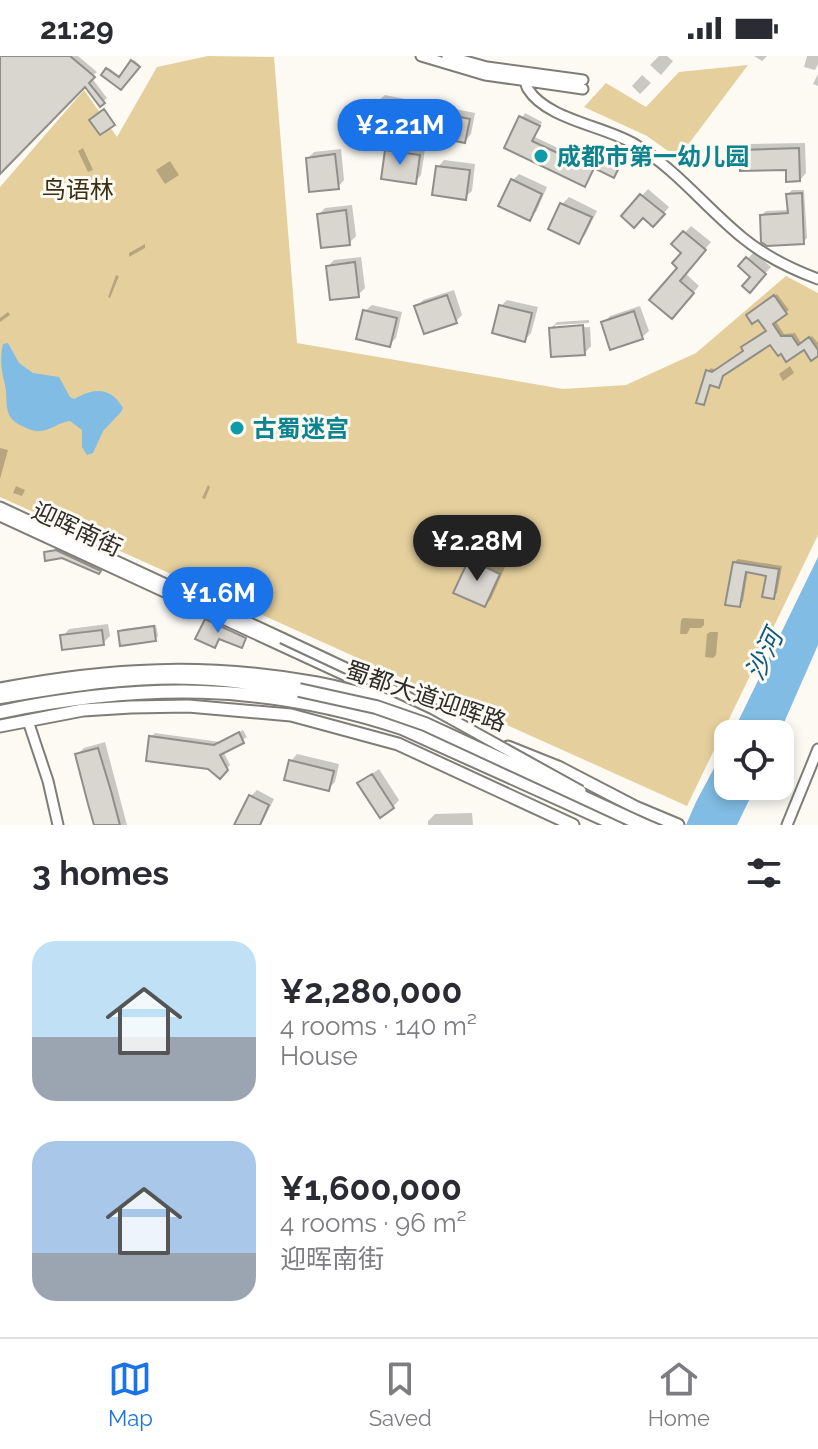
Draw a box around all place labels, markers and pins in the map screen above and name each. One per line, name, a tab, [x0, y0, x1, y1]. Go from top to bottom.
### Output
pin: ¥2.21M	[335, 99, 465, 167]
place label: 成都市第一幼儿园	[557, 142, 749, 171]
marker: 成都市第一幼儿园	[532, 147, 550, 165]
place label: 古蜀迷宫	[253, 414, 349, 443]
marker: 古蜀迷宫	[228, 419, 246, 437]
pin: ¥2.28M	[412, 515, 542, 583]
pin: ¥1.6M	[162, 567, 274, 635]

